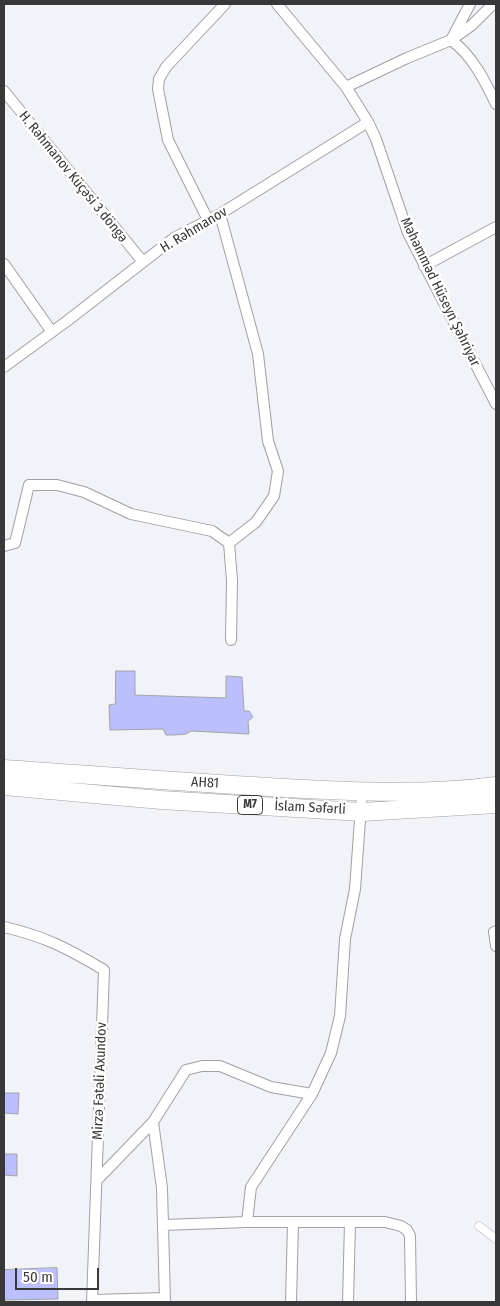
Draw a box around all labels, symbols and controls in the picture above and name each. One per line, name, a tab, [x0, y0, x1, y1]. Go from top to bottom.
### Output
street label: H. Rəhmanov Küçəsi 3 döngə	[15, 108, 131, 246]
street label: H. Rəhmanov	[157, 203, 231, 257]
street label: Məhəmməd Hüseyn Şəhriyar	[397, 215, 483, 369]
street label: AH81	[191, 774, 219, 792]
road number: M7	[238, 796, 262, 814]
street label: İslam Səfərli	[274, 798, 346, 818]
street label: Mirzə Fətəli Axundov	[90, 1022, 110, 1140]
scale bar	[18, 1258, 101, 1290]
text: 50 m	[23, 1268, 53, 1286]

